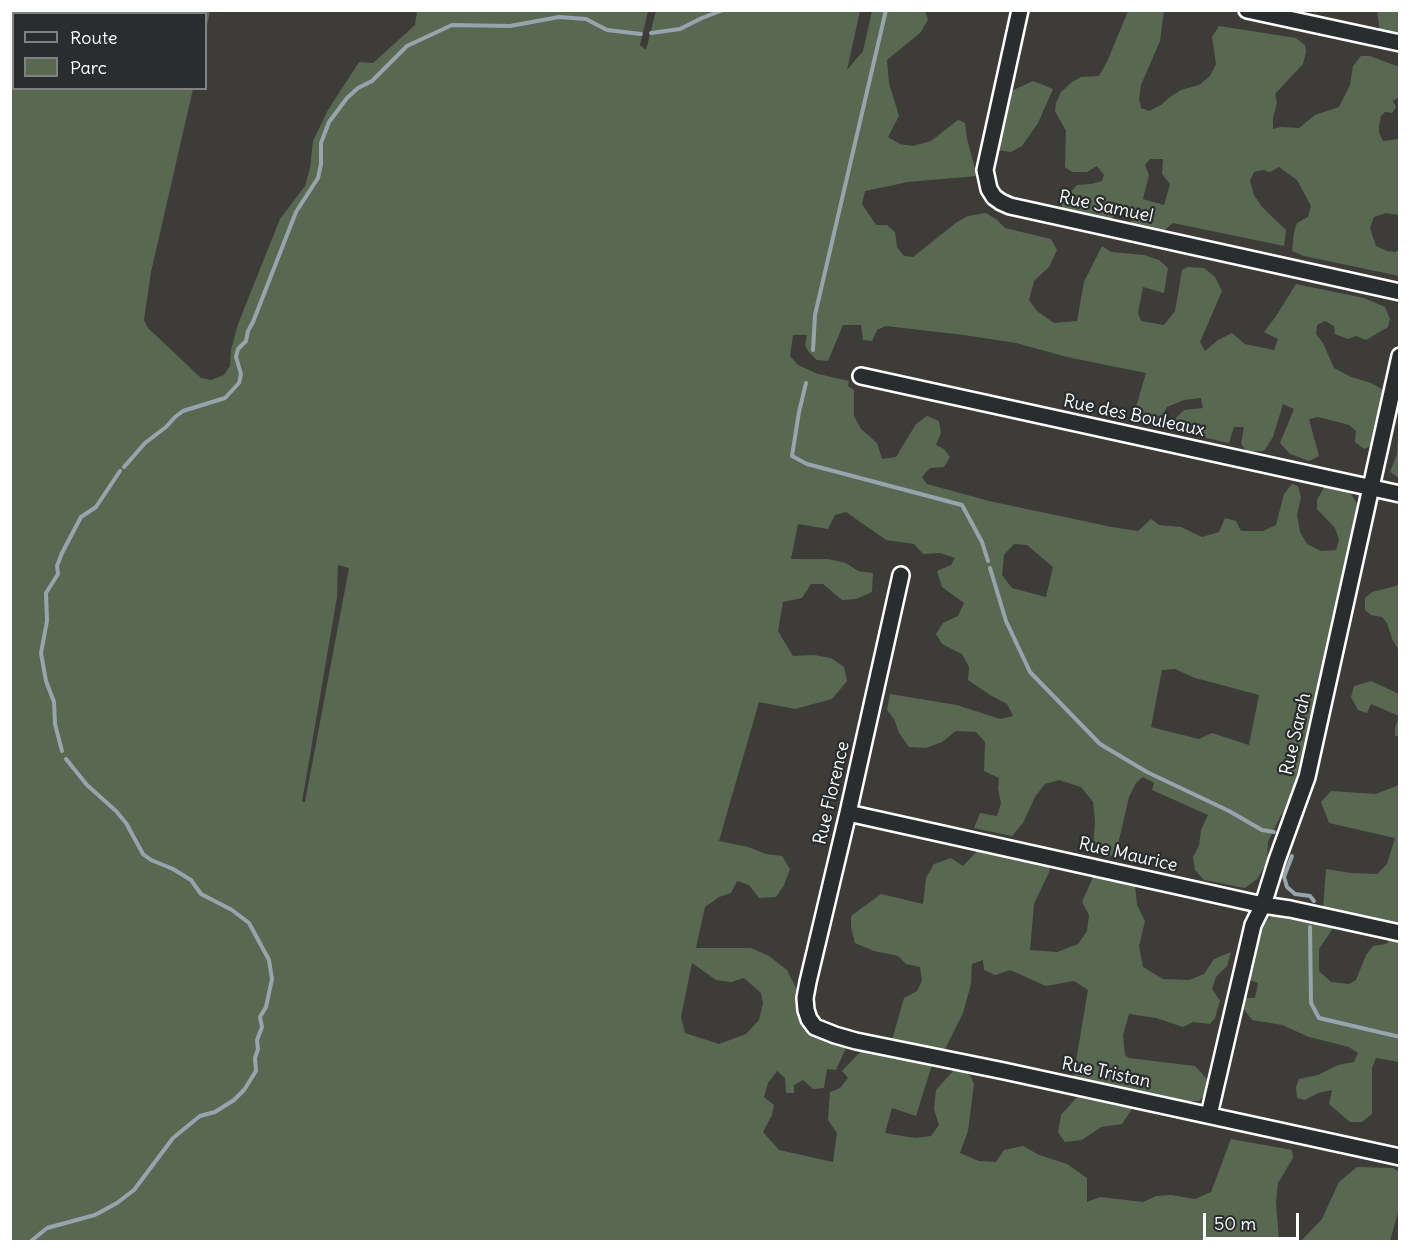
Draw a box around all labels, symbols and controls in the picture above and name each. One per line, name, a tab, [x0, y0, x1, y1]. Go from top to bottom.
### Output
legend	[12, 12, 207, 90]
text: Route	[70, 26, 118, 49]
text: Parc	[70, 56, 107, 79]
street label: Rue Samuel	[1057, 186, 1155, 228]
street label: Rue des Bouleaux	[1061, 390, 1207, 442]
street label: Rue Sarah	[1276, 691, 1316, 777]
street label: Rue Florence	[810, 739, 854, 847]
street label: Rue Maurice	[1076, 833, 1180, 877]
street label: Rue Tristan	[1060, 1053, 1152, 1093]
scale bar	[1206, 1201, 1302, 1239]
text: 50 m	[1214, 1212, 1256, 1235]

